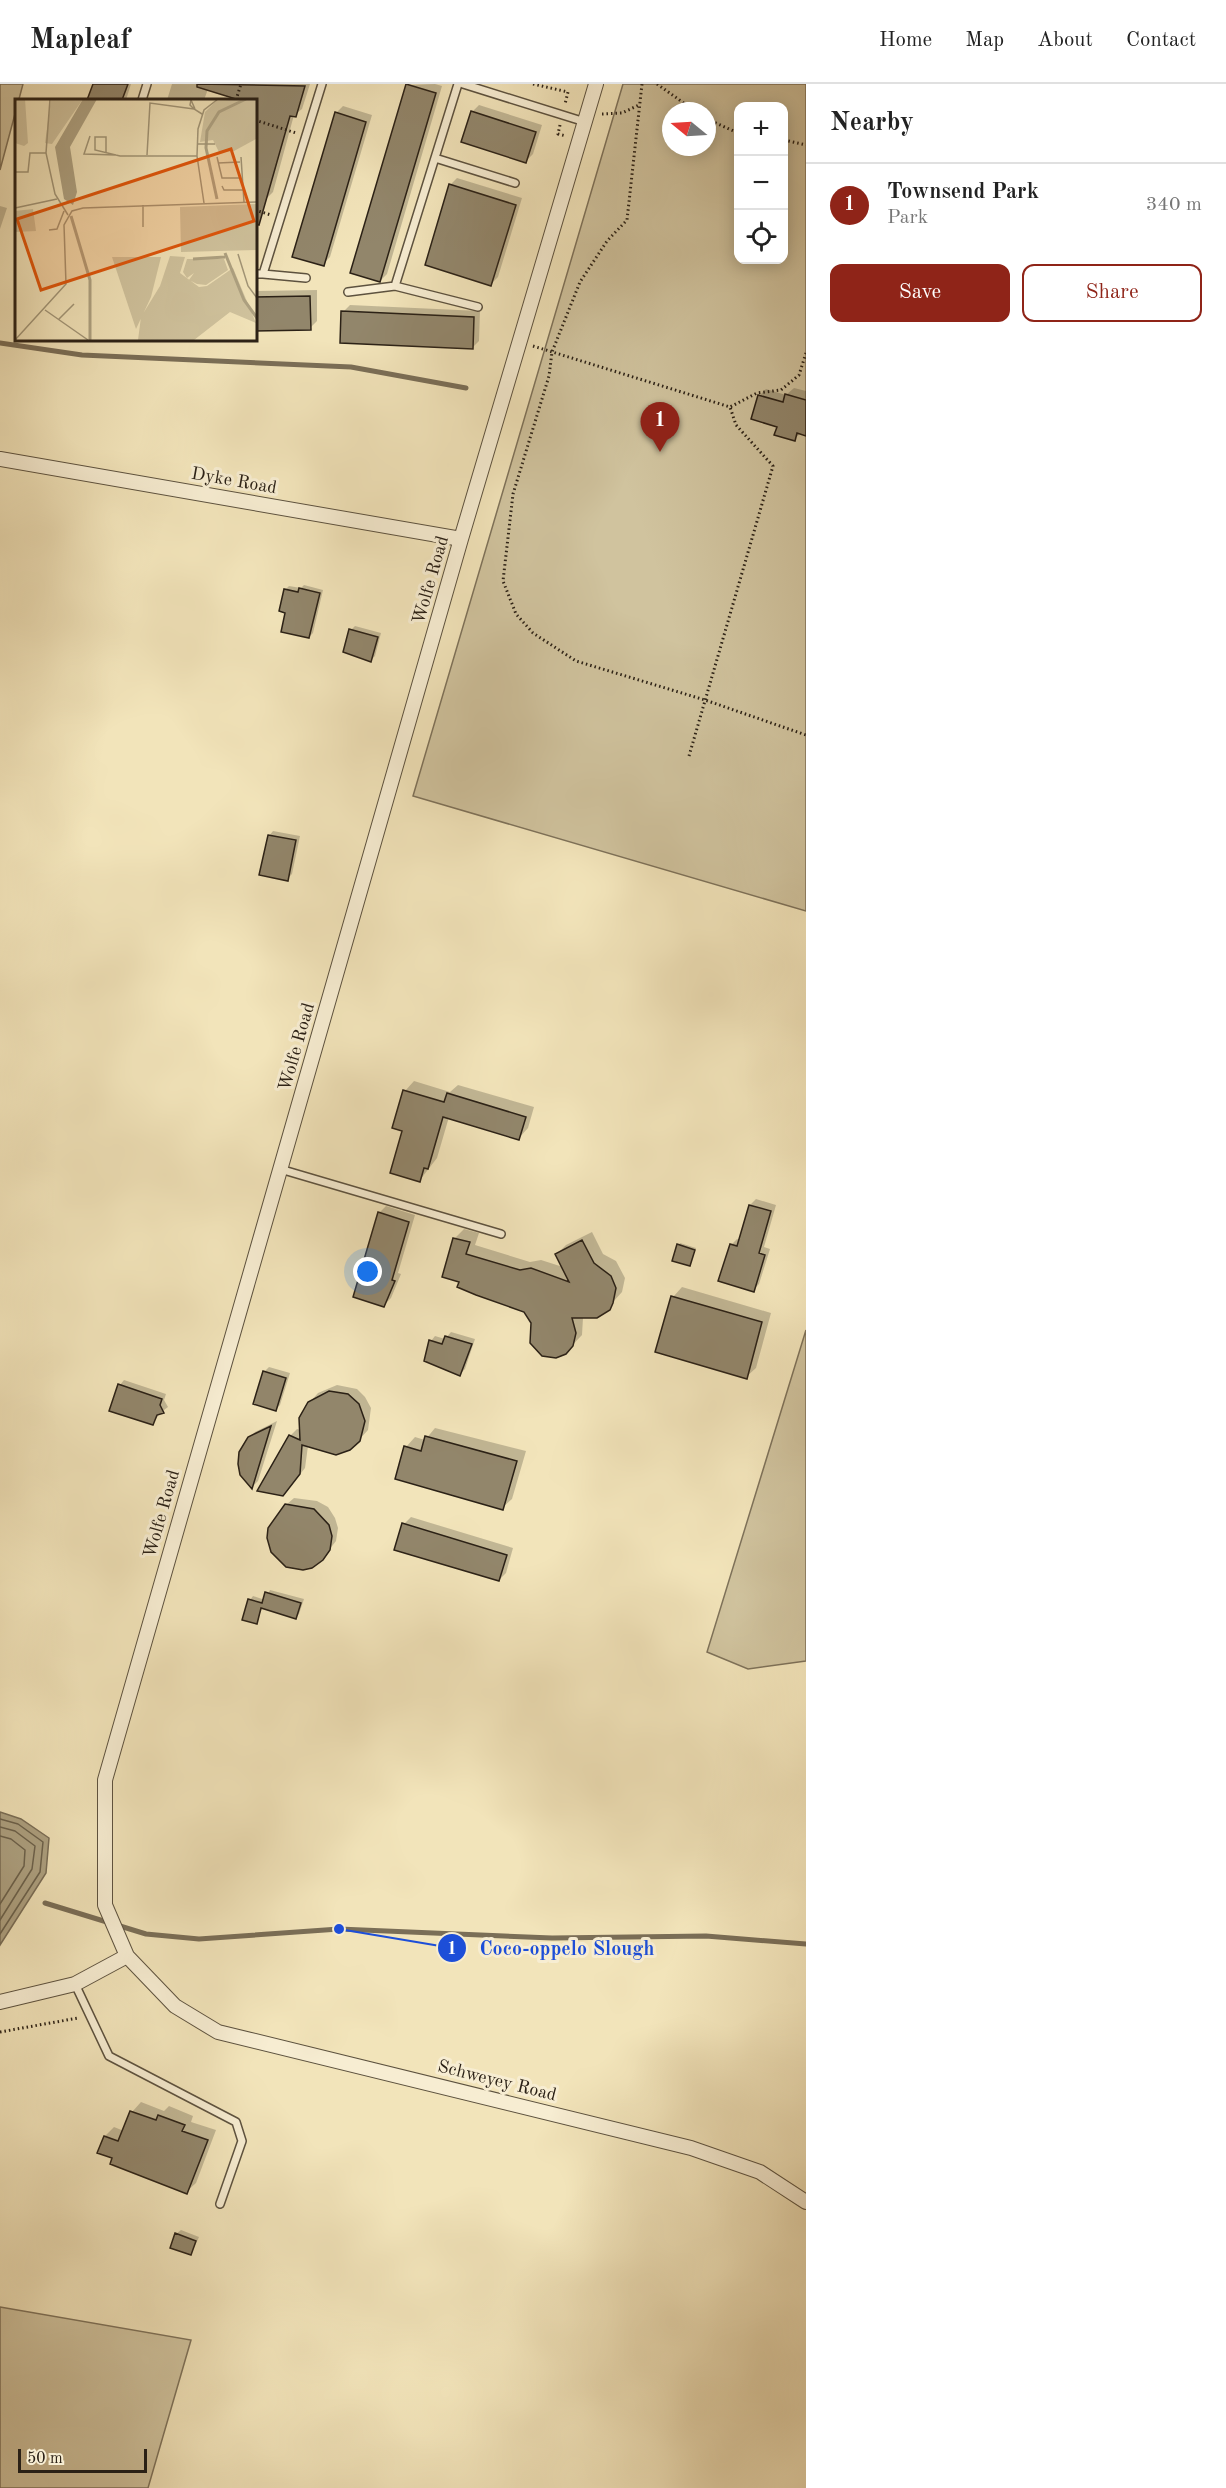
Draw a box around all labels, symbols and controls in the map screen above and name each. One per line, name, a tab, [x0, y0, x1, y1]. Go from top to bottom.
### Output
text: Mapleaf	[30, 27, 130, 55]
text: Home	[879, 30, 932, 51]
text: Map	[965, 30, 1004, 51]
text: About	[1037, 30, 1093, 51]
text: Contact	[1126, 30, 1196, 51]
inset map	[15, 99, 256, 340]
north arrow	[662, 102, 716, 156]
map controls	[734, 102, 788, 264]
button: +	[734, 102, 788, 156]
text: Nearby	[830, 110, 914, 136]
button: −	[734, 156, 788, 210]
text: Townsend Park	[887, 181, 1039, 203]
text: 1	[844, 195, 855, 215]
text: 340 m	[1146, 195, 1202, 215]
text: Park	[887, 208, 928, 228]
button: locate	[734, 210, 788, 264]
button: Save	[830, 264, 1010, 322]
button: Share	[1022, 264, 1202, 322]
pin: 1	[640, 402, 680, 452]
street label: Dyke Road	[190, 465, 278, 497]
street label: Wolfe Road	[410, 534, 452, 626]
street label: Wolfe Road	[276, 1001, 318, 1093]
your location	[353, 1257, 382, 1286]
street label: Wolfe Road	[141, 1468, 183, 1560]
callout: Coco-oppelo Slough	[437, 1929, 666, 1967]
text: 1	[447, 1940, 457, 1958]
text: Coco-oppelo Slough	[479, 1940, 655, 1960]
street label: Schweyey Road	[436, 2058, 558, 2104]
scale bar	[18, 2446, 147, 2474]
text: 50 m	[27, 2451, 63, 2467]

